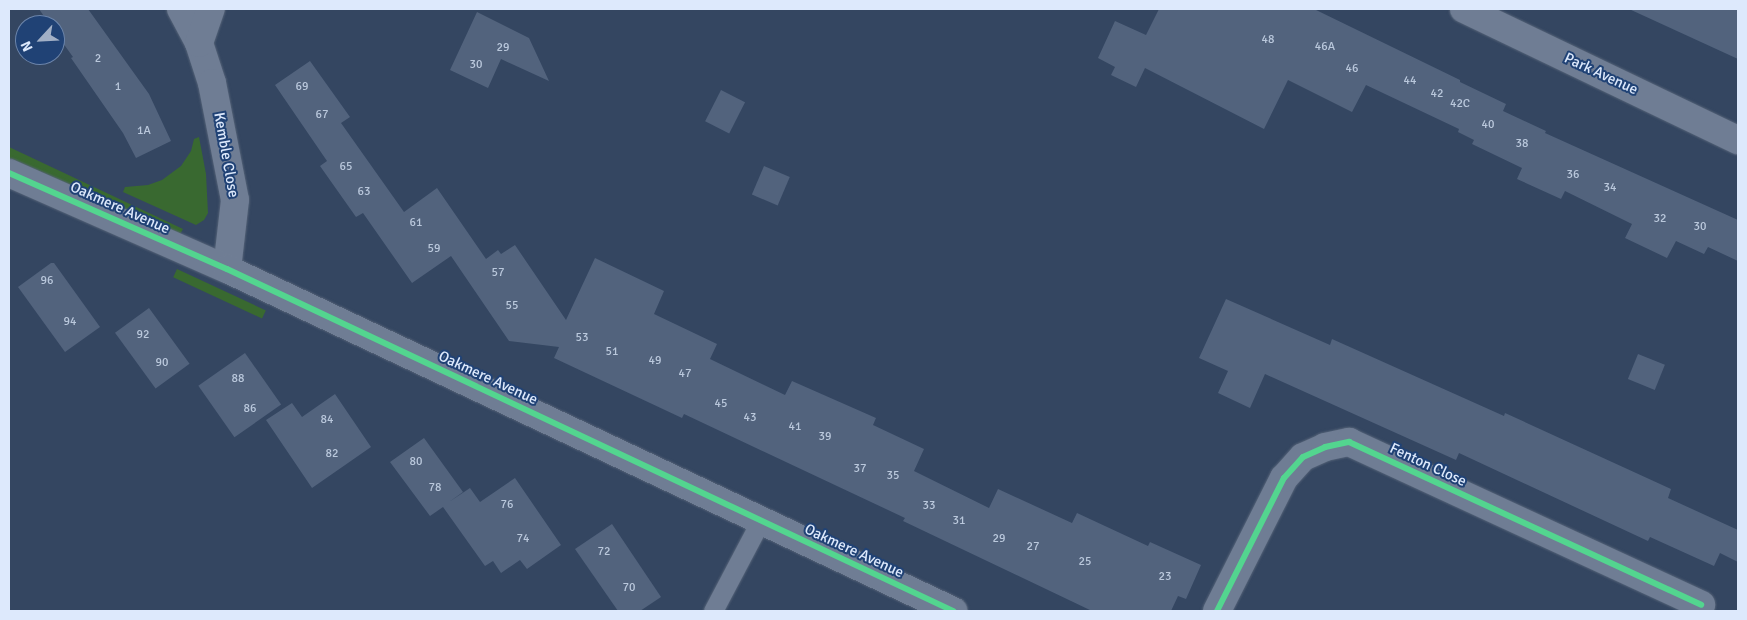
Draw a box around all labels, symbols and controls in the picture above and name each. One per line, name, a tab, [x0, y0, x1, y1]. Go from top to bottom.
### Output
north arrow	[15, 15, 65, 65]
house number: 48	[1262, 33, 1274, 47]
text: N	[17, 38, 37, 54]
house number: 46A	[1315, 40, 1335, 54]
house number: 29	[497, 41, 509, 55]
street label: Park Avenue	[1561, 49, 1641, 99]
house number: 2	[95, 52, 101, 66]
house number: 30	[470, 58, 482, 72]
house number: 46	[1346, 62, 1358, 76]
house number: 44	[1404, 74, 1416, 88]
house number: 1	[115, 80, 121, 94]
house number: 69	[296, 80, 308, 94]
house number: 42	[1431, 87, 1443, 101]
house number: 42C	[1450, 97, 1470, 111]
house number: 67	[316, 108, 328, 122]
street label: Kemble Close	[210, 111, 242, 199]
house number: 40	[1482, 118, 1494, 132]
house number: 1A	[137, 124, 151, 138]
house number: 38	[1516, 137, 1528, 151]
house number: 65	[340, 160, 352, 174]
house number: 36	[1567, 168, 1579, 182]
street label: Oakmere Avenue	[67, 178, 173, 238]
house number: 34	[1604, 181, 1616, 195]
house number: 63	[358, 185, 370, 199]
house number: 32	[1654, 212, 1666, 226]
house number: 61	[410, 216, 422, 230]
house number: 30	[1694, 220, 1706, 234]
house number: 59	[428, 242, 440, 256]
house number: 57	[492, 266, 504, 280]
house number: 96	[41, 274, 53, 288]
house number: 55	[506, 299, 518, 313]
house number: 94	[64, 315, 76, 329]
house number: 92	[137, 328, 149, 342]
house number: 53	[576, 331, 588, 345]
house number: 51	[606, 345, 618, 359]
street label: Oakmere Avenue	[436, 347, 540, 409]
house number: 49	[649, 354, 661, 368]
house number: 90	[156, 356, 168, 370]
house number: 47	[679, 367, 691, 381]
house number: 88	[232, 372, 244, 386]
house number: 45	[715, 397, 727, 411]
house number: 86	[244, 402, 256, 416]
house number: 43	[744, 411, 756, 425]
house number: 84	[321, 413, 333, 427]
house number: 41	[789, 420, 801, 434]
house number: 39	[819, 430, 831, 444]
street label: Fenton Close	[1387, 439, 1469, 491]
house number: 82	[326, 447, 338, 461]
house number: 80	[410, 455, 422, 469]
house number: 37	[854, 462, 866, 476]
house number: 35	[887, 469, 899, 483]
house number: 78	[429, 481, 441, 495]
house number: 76	[501, 498, 513, 512]
house number: 33	[923, 499, 935, 513]
house number: 31	[953, 514, 965, 528]
street label: Oakmere Avenue	[802, 520, 906, 582]
house number: 74	[517, 532, 529, 546]
house number: 29	[993, 532, 1005, 546]
house number: 27	[1027, 540, 1039, 554]
house number: 72	[598, 545, 610, 559]
house number: 25	[1079, 555, 1091, 569]
house number: 23	[1159, 570, 1171, 584]
house number: 70	[623, 581, 635, 595]

